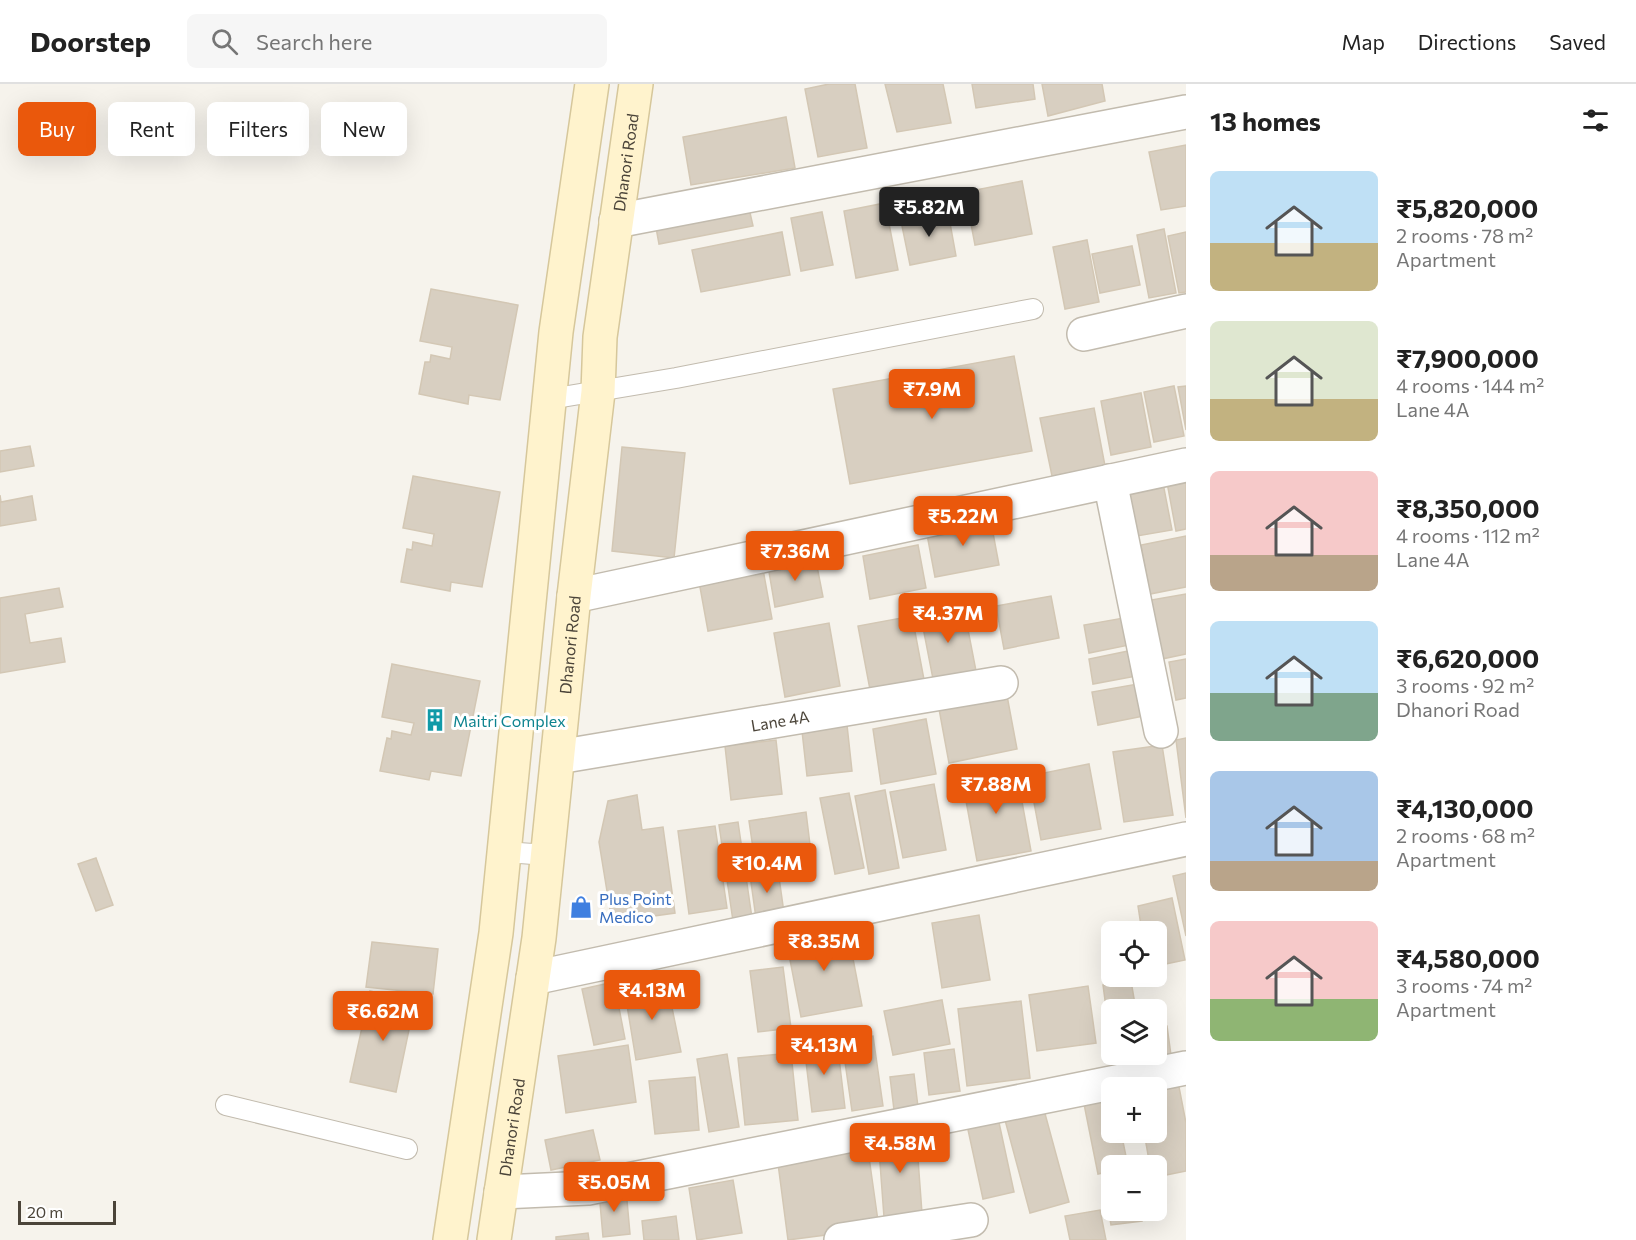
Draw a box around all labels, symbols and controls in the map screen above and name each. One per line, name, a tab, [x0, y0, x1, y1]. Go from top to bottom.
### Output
search box	[187, 14, 607, 68]
text: Doorstep	[30, 24, 151, 58]
icon: search	[208, 25, 241, 58]
text: Search here	[256, 28, 372, 55]
text: Map	[1342, 29, 1385, 54]
text: Directions	[1418, 29, 1516, 54]
text: Saved	[1549, 29, 1606, 54]
chip: Buy	[18, 102, 96, 156]
chip: Rent	[108, 102, 195, 156]
chip: Filters	[207, 102, 309, 156]
chip: New	[321, 102, 407, 156]
icon: filters	[1579, 104, 1612, 137]
text: 13 homes	[1210, 105, 1321, 136]
street label: Dhanori Road	[608, 112, 641, 213]
pin: ₹5.82M	[880, 187, 978, 238]
text: ₹5,820,000	[1396, 192, 1538, 223]
text: ₹5.82M	[893, 194, 965, 218]
icon: home	[1258, 195, 1330, 267]
text: 2 rooms · 78 m²	[1396, 223, 1533, 247]
text: Apartment	[1396, 247, 1496, 271]
text: ₹7,900,000	[1396, 342, 1539, 373]
icon: home	[1258, 345, 1330, 417]
pin: ₹7.9M	[890, 369, 974, 420]
text: 4 rooms · 144 m²	[1396, 373, 1544, 397]
text: ₹7.9M	[903, 376, 961, 400]
text: Lane 4A	[1396, 397, 1470, 421]
text: ₹8,350,000	[1396, 492, 1540, 523]
icon: home	[1258, 495, 1330, 567]
pin: ₹5.22M	[914, 496, 1012, 547]
text: ₹5.22M	[928, 503, 998, 527]
text: 4 rooms · 112 m²	[1396, 523, 1540, 547]
pin: ₹7.36M	[746, 531, 844, 582]
text: ₹7.36M	[760, 538, 830, 562]
text: Lane 4A	[1396, 547, 1470, 571]
pin: ₹4.37M	[899, 593, 997, 644]
street label: Dhanori Road	[555, 595, 583, 695]
text: ₹4.37M	[913, 600, 983, 624]
text: ₹6,620,000	[1396, 642, 1539, 673]
icon: home	[1258, 645, 1330, 717]
text: 3 rooms · 92 m²	[1396, 673, 1534, 697]
text: Dhanori Road	[1396, 697, 1520, 721]
street label: Lane 4A	[749, 706, 811, 734]
building icon: Maitri Complex	[422, 707, 448, 733]
place label: Maitri Complex	[453, 711, 566, 730]
pin: ₹7.88M	[947, 764, 1045, 815]
text: ₹7.88M	[961, 771, 1031, 795]
text: ₹4,130,000	[1396, 792, 1533, 823]
icon: home	[1258, 795, 1330, 867]
text: 2 rooms · 68 m²	[1396, 823, 1535, 847]
pin: ₹10.4M	[718, 843, 816, 894]
text: Apartment	[1396, 847, 1496, 871]
text: ₹10.4M	[731, 850, 803, 874]
place label: Plus Point Medico	[599, 889, 672, 926]
shop icon: Plus Point Medico	[568, 894, 594, 920]
pin: ₹8.35M	[775, 921, 873, 972]
map controls	[1101, 921, 1167, 1221]
button: locate	[1101, 921, 1167, 987]
text: ₹8.35M	[788, 928, 860, 952]
text: ₹4,580,000	[1396, 942, 1540, 973]
icon: home	[1258, 945, 1330, 1017]
pin: ₹4.13M	[603, 970, 701, 1021]
text: 3 rooms · 74 m²	[1396, 973, 1532, 997]
text: ₹4.13M	[618, 977, 686, 1001]
pin: ₹6.62M	[334, 991, 432, 1042]
text: Apartment	[1396, 997, 1496, 1021]
text: ₹6.62M	[347, 998, 419, 1022]
button: layers	[1101, 999, 1167, 1065]
pin: ₹4.13M	[775, 1025, 873, 1076]
text: ₹4.13M	[790, 1032, 858, 1056]
street label: Dhanori Road	[494, 1077, 527, 1178]
button: +	[1101, 1077, 1167, 1143]
pin: ₹4.58M	[851, 1123, 949, 1174]
text: ₹4.58M	[864, 1130, 936, 1154]
button: −	[1101, 1155, 1167, 1221]
pin: ₹5.05M	[565, 1162, 663, 1213]
text: ₹5.05M	[578, 1169, 650, 1193]
scale bar	[18, 1198, 116, 1226]
text: 20 m	[27, 1202, 63, 1221]

